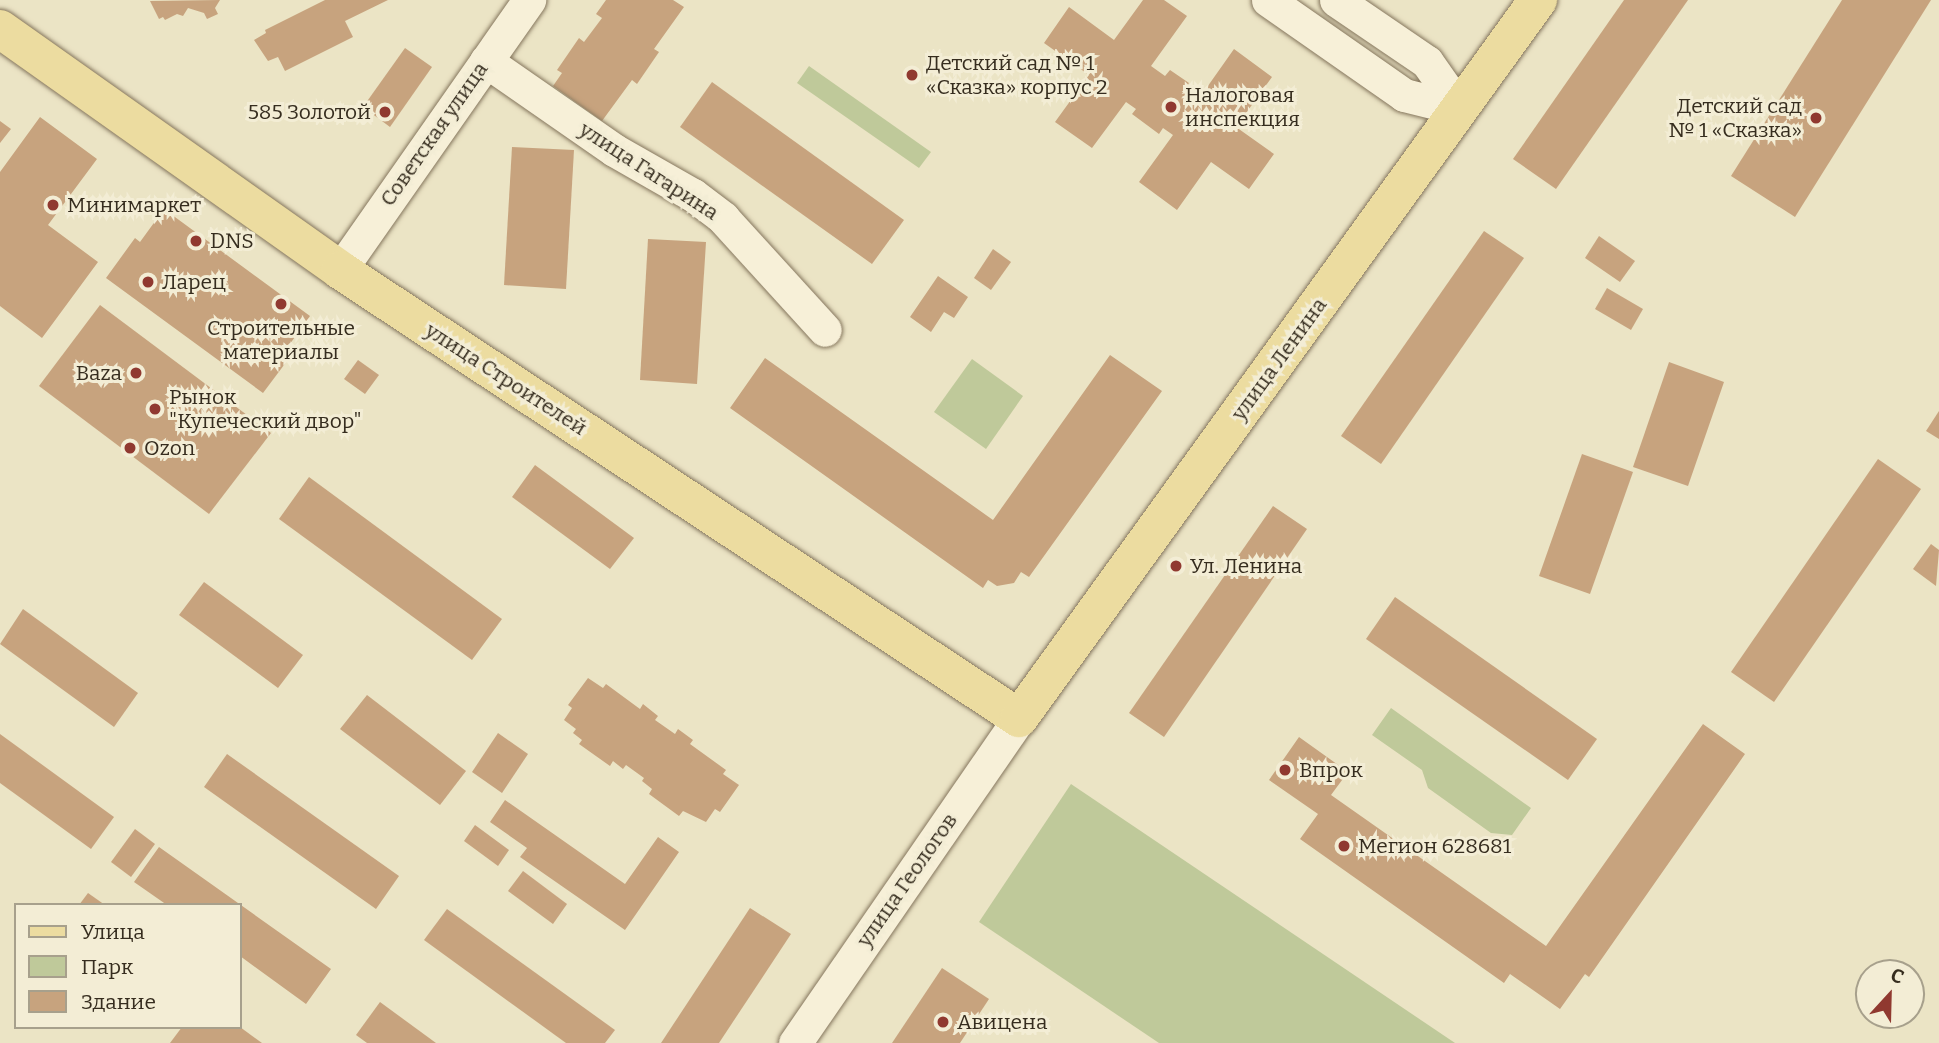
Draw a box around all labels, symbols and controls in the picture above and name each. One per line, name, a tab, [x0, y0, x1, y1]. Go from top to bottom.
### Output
place label: Детский сад № 1 «Сказка» корпус 2	[926, 50, 1107, 100]
street label: Советская улица	[375, 57, 493, 211]
marker: Детский сад № 1 «Сказка» корпус 2	[904, 67, 920, 83]
place label: Налоговая инспекция	[1185, 82, 1300, 132]
place label: Детский сад № 1 «Сказка»	[1668, 93, 1802, 143]
place label: 585 Золотой	[248, 99, 371, 125]
marker: Налоговая инспекция	[1163, 99, 1179, 115]
marker: 585 Золотой	[377, 104, 393, 120]
marker: Детский сад № 1 «Сказка»	[1808, 110, 1824, 126]
street label: улица Гагарина	[575, 117, 723, 225]
place label: Минимаркет	[67, 192, 201, 218]
marker: Минимаркет	[45, 197, 61, 213]
place label: DNS	[210, 228, 254, 254]
marker: DNS	[188, 233, 204, 249]
place label: Ларец	[162, 269, 226, 295]
marker: Ларец	[140, 274, 156, 290]
street label: улица Ленина	[1226, 293, 1332, 425]
marker: Строительные материалы	[273, 296, 289, 312]
place label: Строительные материалы	[207, 315, 355, 365]
street label: улица Строителей	[421, 317, 591, 441]
place label: Baza	[76, 360, 122, 386]
marker: Baza	[128, 365, 144, 381]
place label: Рынок "Купеческий двор"	[169, 384, 361, 434]
marker: Рынок "Купеческий двор"	[147, 401, 163, 417]
place label: Ozon	[144, 435, 195, 461]
marker: Ozon	[122, 440, 138, 456]
place label: Ул. Ленина	[1190, 553, 1302, 579]
marker: Ул. Ленина	[1168, 558, 1184, 574]
place label: Впрок	[1299, 757, 1363, 783]
marker: Впрок	[1277, 762, 1293, 778]
street label: улица Геологов	[852, 808, 962, 952]
place label: Мегион 628681	[1358, 833, 1511, 859]
marker: Мегион 628681	[1336, 838, 1352, 854]
legend	[14, 903, 242, 1029]
text: Улица	[81, 919, 145, 945]
text: Парк	[81, 954, 133, 980]
north arrow	[1855, 959, 1925, 1029]
text: С	[1887, 963, 1907, 989]
text: Здание	[81, 989, 156, 1015]
place label: Авицена	[957, 1009, 1047, 1035]
marker: Авицена	[935, 1014, 951, 1030]

